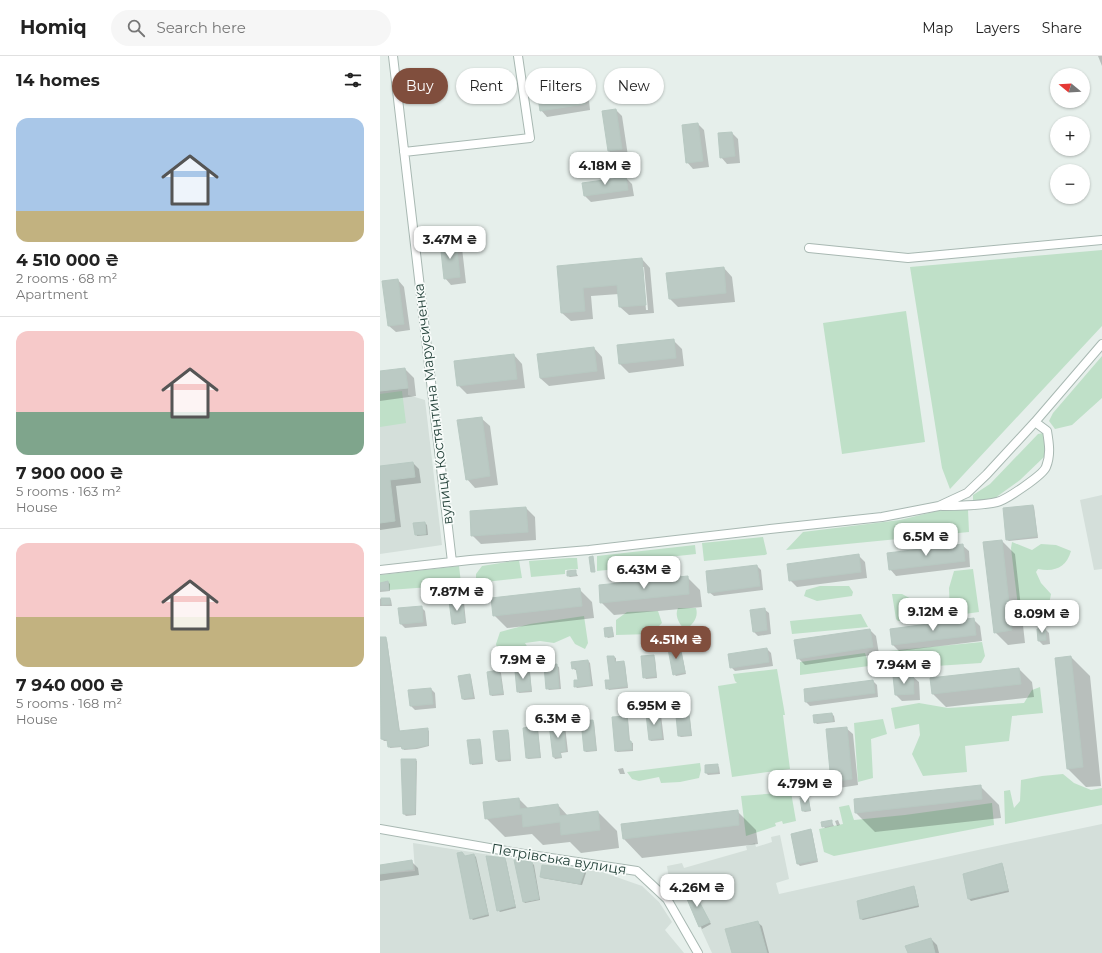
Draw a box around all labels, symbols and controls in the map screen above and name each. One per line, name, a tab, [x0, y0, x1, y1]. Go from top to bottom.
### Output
search box	[111, 10, 391, 46]
text: Homiq	[20, 16, 87, 39]
icon: search	[125, 17, 147, 39]
text: Search here	[157, 18, 246, 37]
text: Map	[922, 19, 953, 37]
text: Layers	[975, 19, 1020, 37]
text: Share	[1042, 19, 1082, 37]
chip: Buy	[392, 68, 448, 104]
chip: Rent	[456, 68, 517, 104]
chip: Filters	[525, 68, 596, 104]
chip: New	[604, 68, 664, 104]
north arrow	[1050, 68, 1090, 108]
map controls	[1050, 68, 1090, 204]
icon: filters	[342, 69, 364, 91]
text: 14 homes	[16, 70, 100, 90]
button: +	[1050, 116, 1090, 156]
icon: home	[154, 144, 226, 216]
pin: 4.18M ₴	[568, 152, 642, 186]
text: 4.18M ₴	[579, 157, 631, 173]
button: −	[1050, 164, 1090, 204]
pin: 3.47M ₴	[413, 226, 487, 260]
text: 3.47M ₴	[423, 231, 477, 247]
text: 4 510 000 ₴	[16, 250, 119, 270]
text: 2 rooms · 68 m²	[16, 270, 117, 286]
street label: вулиця Костянтина Марусиченка	[409, 282, 457, 526]
text: Apartment	[16, 286, 88, 302]
icon: home	[154, 357, 226, 429]
text: 7 900 000 ₴	[16, 463, 124, 483]
text: 5 rooms · 163 m²	[16, 483, 121, 499]
text: House	[16, 499, 58, 515]
pin: 6.5M ₴	[893, 523, 959, 557]
text: 6.5M ₴	[903, 528, 949, 544]
pin: 6.43M ₴	[607, 556, 681, 590]
text: 6.43M ₴	[616, 561, 672, 577]
icon: home	[154, 569, 226, 641]
pin: 7.87M ₴	[420, 578, 494, 612]
text: 7.87M ₴	[430, 583, 484, 599]
pin: 9.12M ₴	[896, 598, 970, 632]
pin: 8.09M ₴	[1005, 600, 1079, 634]
text: 9.12M ₴	[908, 603, 958, 619]
text: 8.09M ₴	[1014, 605, 1070, 621]
pin: 4.51M ₴	[639, 626, 713, 660]
text: 4.51M ₴	[650, 631, 702, 647]
pin: 7.9M ₴	[490, 646, 556, 680]
text: 7.9M ₴	[500, 651, 546, 667]
pin: 7.94M ₴	[867, 651, 941, 685]
text: 7.94M ₴	[877, 656, 931, 672]
text: 7 940 000 ₴	[16, 675, 124, 695]
pin: 6.95M ₴	[617, 692, 691, 726]
text: 5 rooms · 168 m²	[16, 695, 122, 711]
text: 6.95M ₴	[627, 697, 681, 713]
pin: 6.3M ₴	[525, 705, 591, 739]
text: 6.3M ₴	[535, 710, 581, 726]
text: House	[16, 711, 58, 727]
pin: 4.79M ₴	[768, 770, 842, 804]
text: 4.79M ₴	[777, 775, 833, 791]
street label: Петрівська вулиця	[490, 839, 628, 879]
pin: 4.26M ₴	[660, 874, 734, 908]
text: 4.26M ₴	[669, 879, 725, 895]

